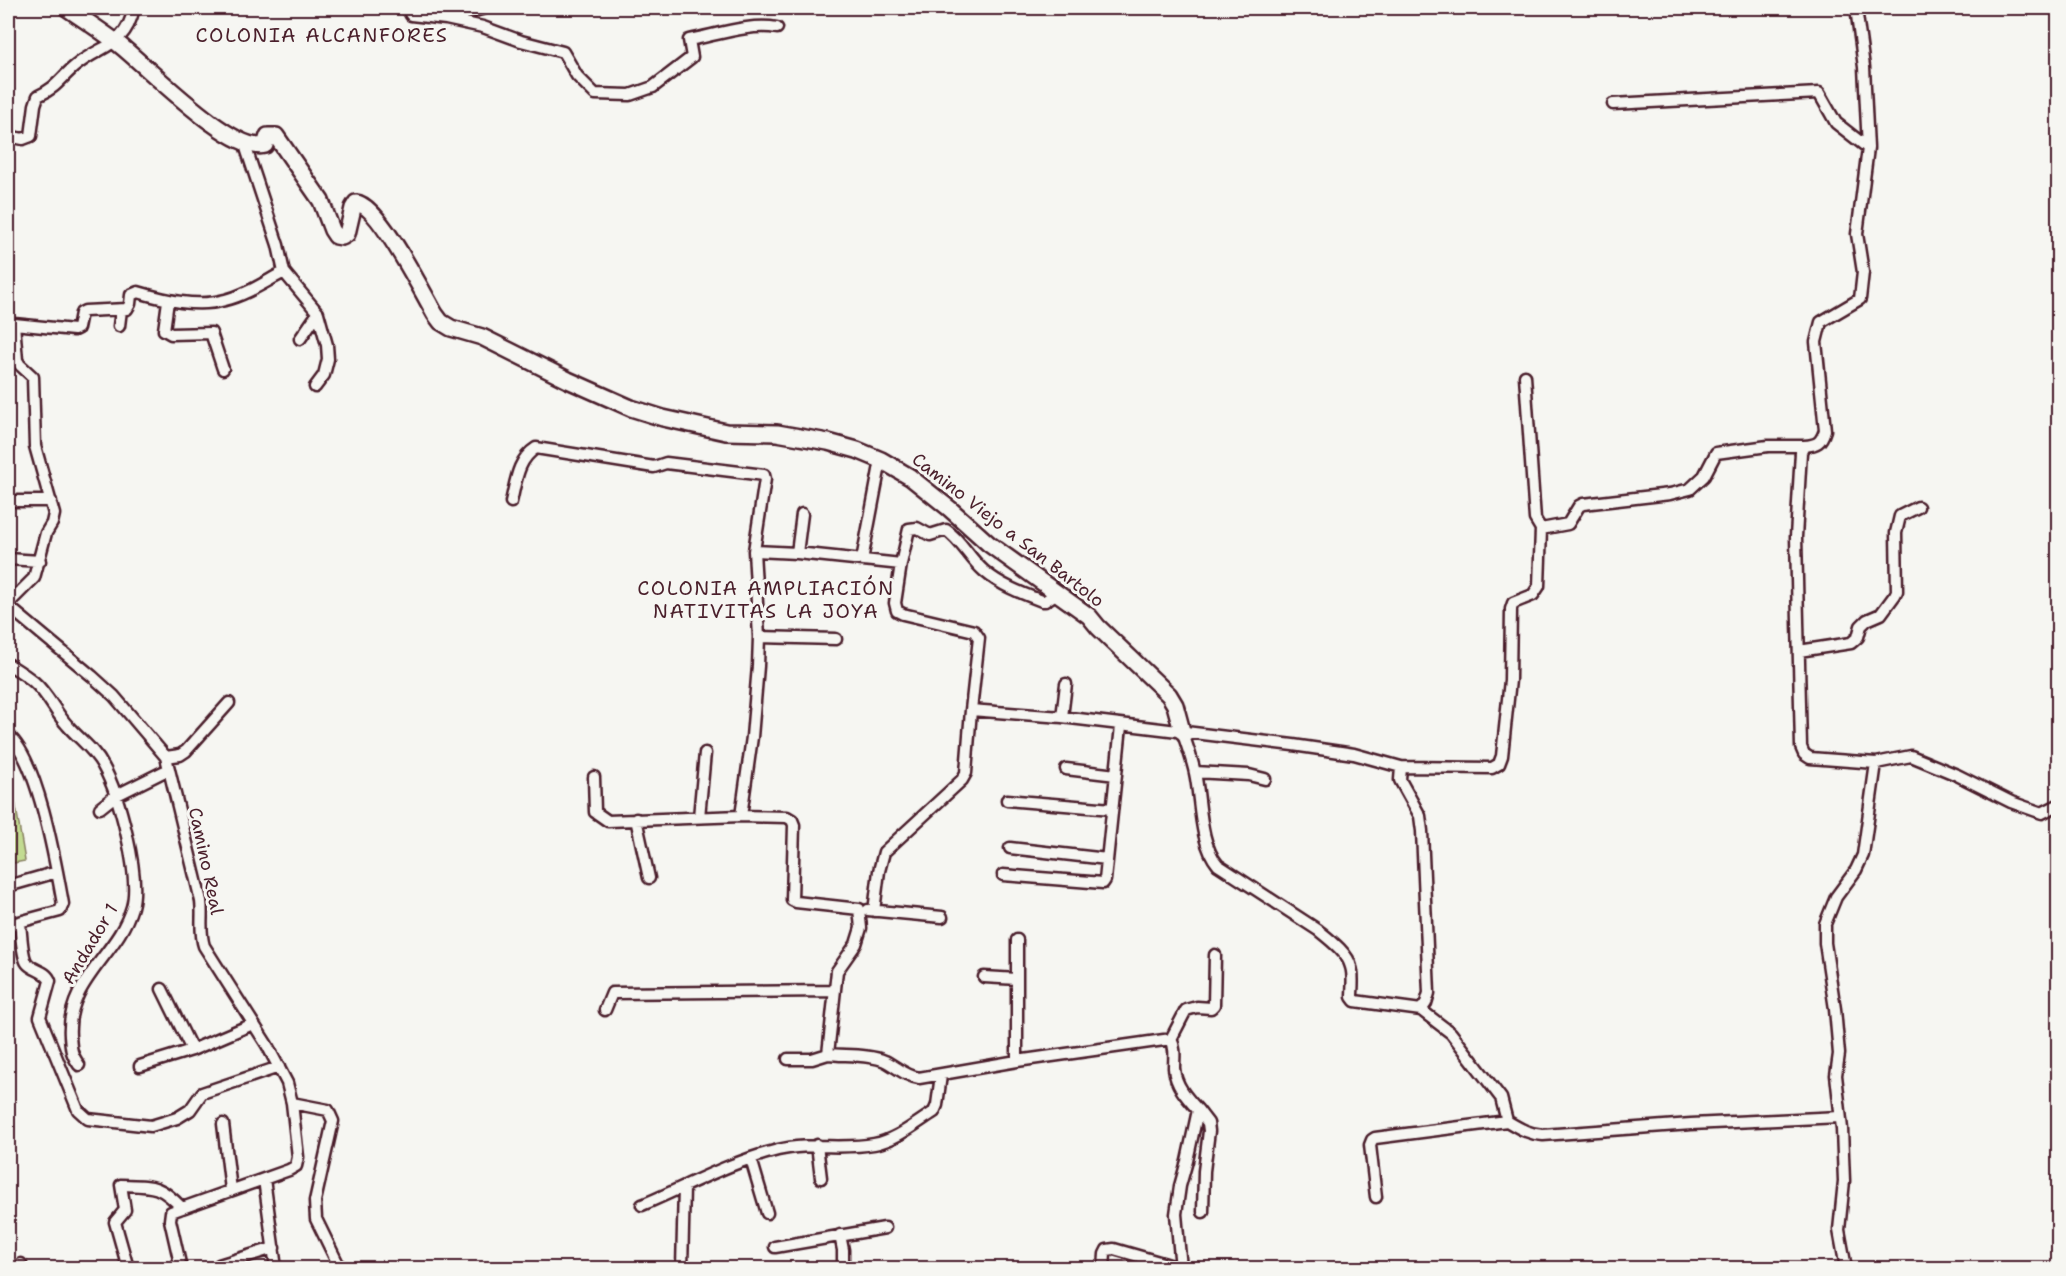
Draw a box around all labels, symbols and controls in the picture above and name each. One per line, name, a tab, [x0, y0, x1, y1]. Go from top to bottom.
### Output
district label: COLONIA ALCANFORES	[196, 22, 448, 48]
street label: Camino Viejo a San Bartolo	[907, 447, 1109, 613]
district label: COLONIA AMPLIACIÓN NATIVITAS LA JOYA	[637, 575, 895, 624]
street label: Camino Real	[183, 805, 229, 917]
street label: Andador 1	[56, 899, 124, 989]

